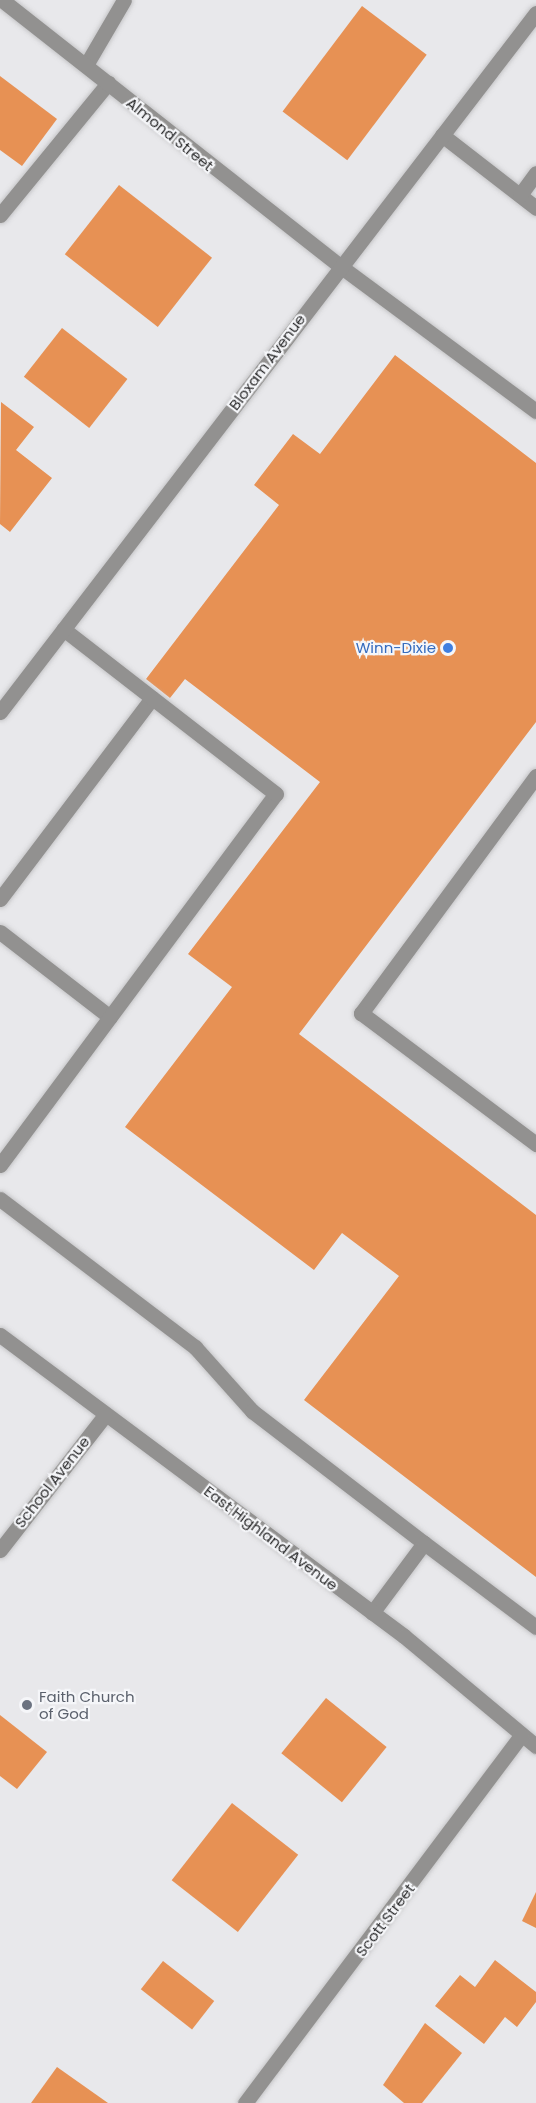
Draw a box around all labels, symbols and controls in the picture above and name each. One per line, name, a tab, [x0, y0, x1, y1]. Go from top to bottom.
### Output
street label: Almond Street	[123, 93, 217, 175]
street label: Bloxam Avenue	[225, 310, 309, 414]
place label: Winn-Dixie	[356, 639, 436, 657]
marker: Winn-Dixie	[441, 641, 455, 655]
street label: School Avenue	[11, 1433, 93, 1531]
street label: East Highland Avenue	[201, 1482, 341, 1594]
place label: Faith Church of God	[39, 1687, 135, 1722]
marker: Faith Church of God	[20, 1698, 34, 1712]
street label: Scott Street	[352, 1880, 418, 1960]

